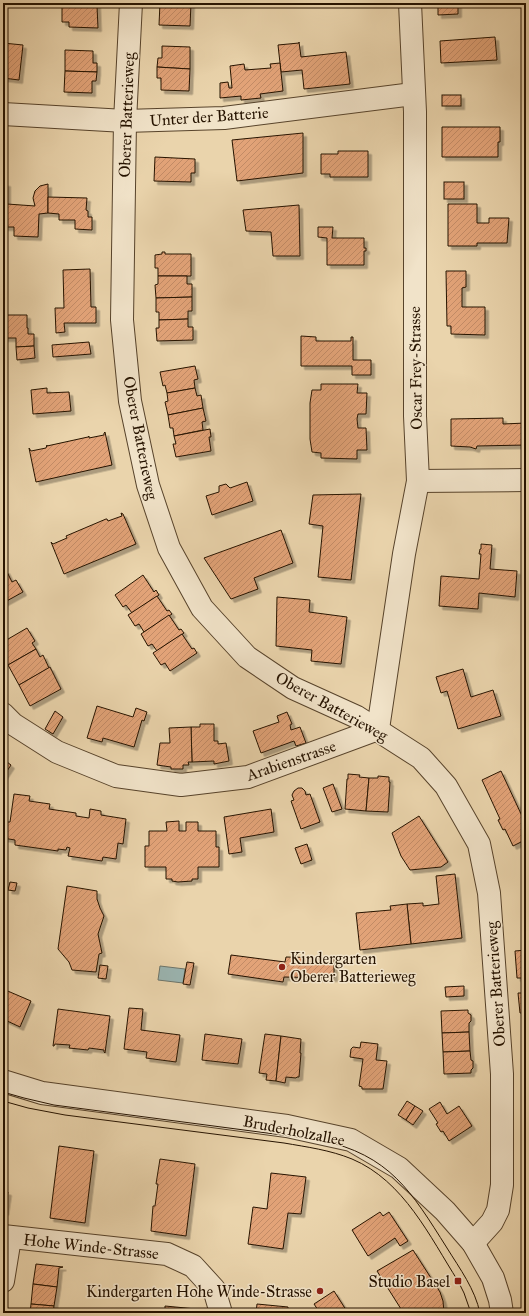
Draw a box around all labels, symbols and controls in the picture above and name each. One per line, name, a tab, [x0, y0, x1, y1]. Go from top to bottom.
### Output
street label: Oberer Batterieweg	[115, 51, 139, 178]
street label: Unter der Batterie	[149, 103, 269, 130]
street label: Oscar Frey-Strasse	[405, 306, 426, 430]
street label: Oberer Batterieweg	[118, 375, 162, 502]
street label: Oberer Batterieweg	[272, 668, 392, 746]
street label: Arabienstrasse	[243, 736, 339, 785]
street label: Oberer Batterieweg	[482, 920, 510, 1047]
place label: Kindergarten Oberer Batterieweg	[290, 949, 416, 987]
marker: Kindergarten Oberer Batterieweg	[277, 962, 287, 972]
street label: Bruderholzallee	[242, 1111, 347, 1150]
street label: Hohe Winde-Strasse	[22, 1230, 160, 1263]
place label: Studio Basel	[368, 1272, 451, 1291]
marker: Studio Basel	[453, 1276, 463, 1286]
place label: Kindergarten Hohe Winde-Strasse	[86, 1282, 312, 1302]
marker: Kindergarten Hohe Winde-Strasse	[315, 1286, 325, 1296]

